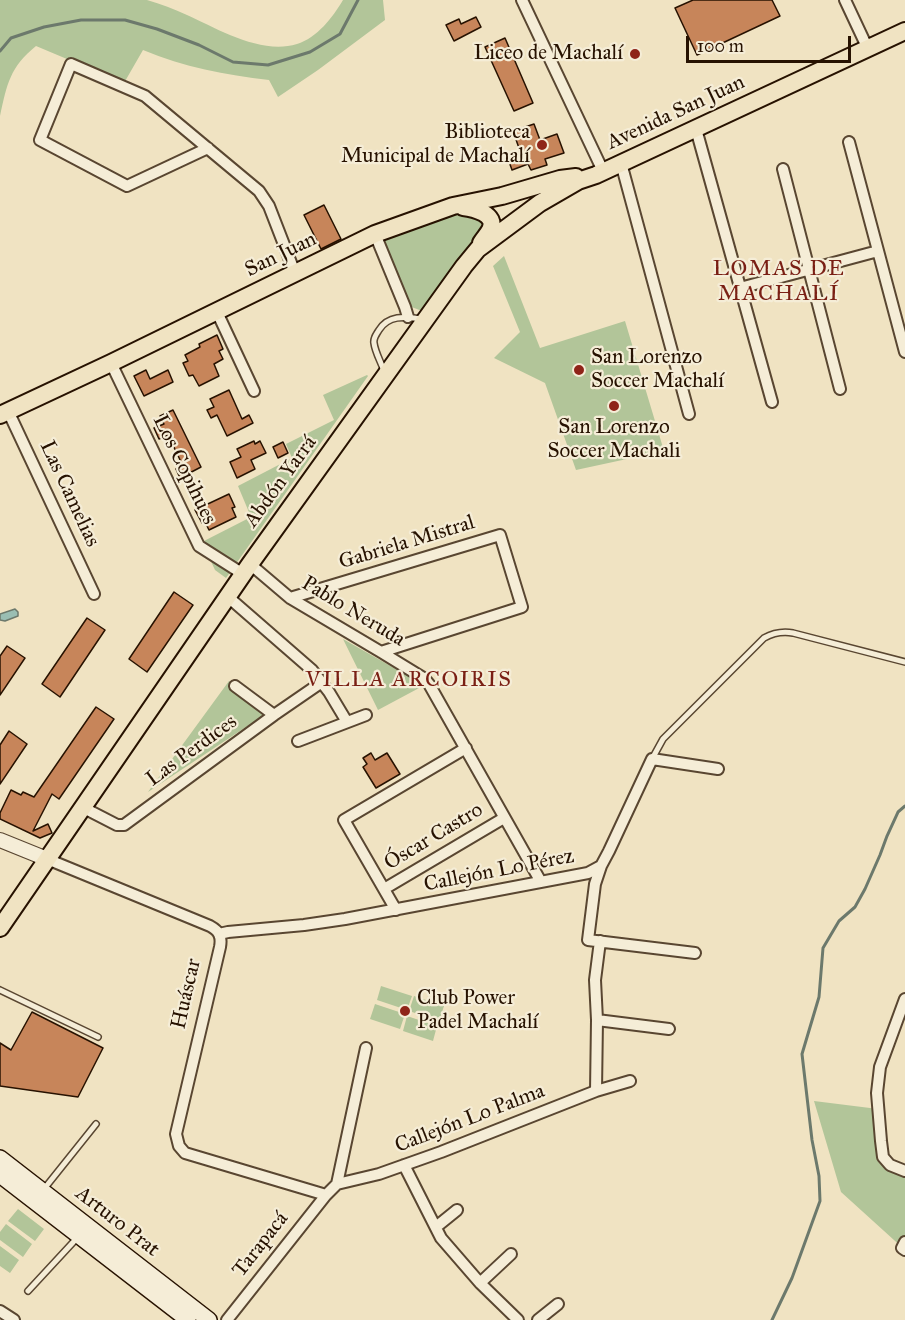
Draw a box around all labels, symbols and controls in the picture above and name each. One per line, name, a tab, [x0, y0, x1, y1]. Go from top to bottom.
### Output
scale bar	[689, 24, 854, 62]
text: 100 m	[697, 35, 744, 57]
place label: Liceo de Machalí	[474, 41, 623, 67]
marker: Liceo de Machalí	[628, 47, 642, 61]
street label: Avenida San Juan	[603, 70, 749, 156]
place label: Biblioteca Municipal de Machalí	[341, 120, 530, 170]
marker: Biblioteca Municipal de Machalí	[535, 138, 549, 152]
street label: San Juan	[241, 227, 321, 283]
district label: LOMAS DE MACHALÍ	[713, 257, 845, 308]
place label: San Lorenzo Soccer Machalí	[591, 345, 724, 395]
marker: San Lorenzo Soccer Machalí	[572, 363, 586, 377]
marker: San Lorenzo Soccer Machali	[607, 399, 621, 413]
street label: Los Copihues	[147, 411, 221, 529]
place label: San Lorenzo Soccer Machali	[547, 415, 681, 465]
street label: Abdón Yarrá	[239, 431, 323, 533]
street label: Las Camelias	[33, 437, 105, 551]
street label: Gabriela Mistral	[336, 510, 478, 576]
street label: Pablo Neruda	[297, 571, 409, 653]
district label: VILLA ARCOIRIS	[306, 668, 512, 694]
street label: Las Perdices	[142, 710, 242, 792]
street label: Óscar Castro	[380, 798, 488, 876]
street label: Callejón Lo Pérez	[422, 844, 576, 898]
street label: Huáscar	[167, 956, 207, 1032]
place label: Club Power Padel Machalí	[417, 986, 538, 1036]
marker: Club Power Padel Machalí	[398, 1004, 412, 1018]
street label: Callejón Lo Palma	[392, 1079, 548, 1159]
street label: Arturo Prat	[70, 1181, 164, 1263]
street label: Tarapacá	[228, 1207, 294, 1283]

